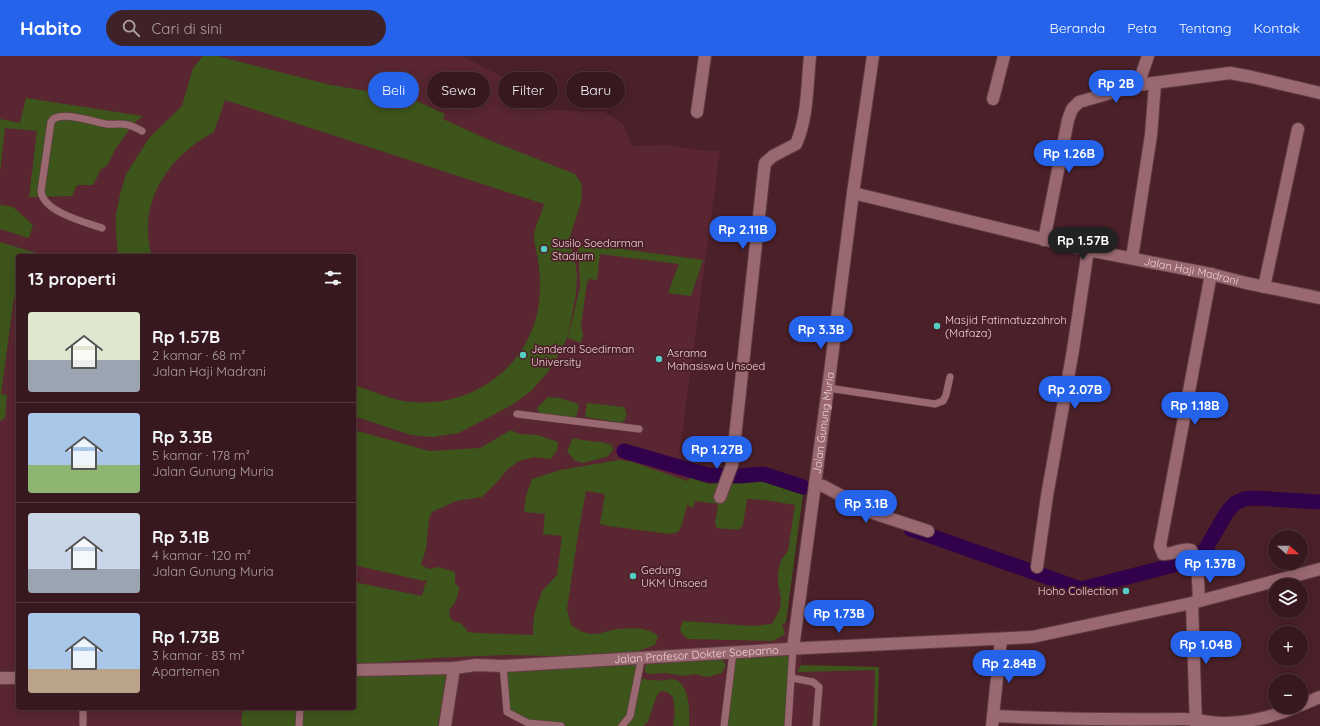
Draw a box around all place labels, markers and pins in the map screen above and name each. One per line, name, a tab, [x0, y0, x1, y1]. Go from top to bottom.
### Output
pin: Rp 2B	[1088, 70, 1144, 104]
pin: Rp 1.26B	[1028, 140, 1110, 174]
pin: Rp 2.11B	[702, 216, 784, 250]
pin: Rp 1.57B	[1042, 227, 1124, 261]
place label: Susilo Soedarman Stadium	[552, 236, 644, 263]
marker: Susilo Soedarman Stadium	[539, 244, 549, 254]
place label: Masjid Fatimatuzzahroh (Mafaza)	[945, 313, 1067, 340]
pin: Rp 3.3B	[784, 316, 858, 350]
marker: Masjid Fatimatuzzahroh (Mafaza)	[932, 321, 942, 331]
place label: Jenderal Soedirman University	[531, 342, 634, 369]
place label: Asrama Mahasiswa Unsoed	[667, 346, 765, 373]
marker: Jenderal Soedirman University	[518, 350, 528, 360]
marker: Asrama Mahasiswa Unsoed	[654, 354, 664, 364]
pin: Rp 2.07B	[1034, 376, 1116, 410]
pin: Rp 1.18B	[1154, 392, 1236, 426]
pin: Rp 1.27B	[676, 436, 758, 470]
pin: Rp 3.1B	[829, 490, 903, 524]
pin: Rp 1.37B	[1169, 550, 1251, 584]
place label: Gedung UKM Unsoed	[641, 563, 707, 590]
marker: Gedung UKM Unsoed	[628, 571, 638, 581]
place label: Hoho Collection	[1038, 584, 1118, 598]
marker: Hoho Collection	[1121, 586, 1131, 596]
pin: Rp 1.73B	[798, 600, 880, 634]
pin: Rp 1.04B	[1165, 631, 1247, 665]
pin: Rp 2.84B	[968, 650, 1050, 684]

